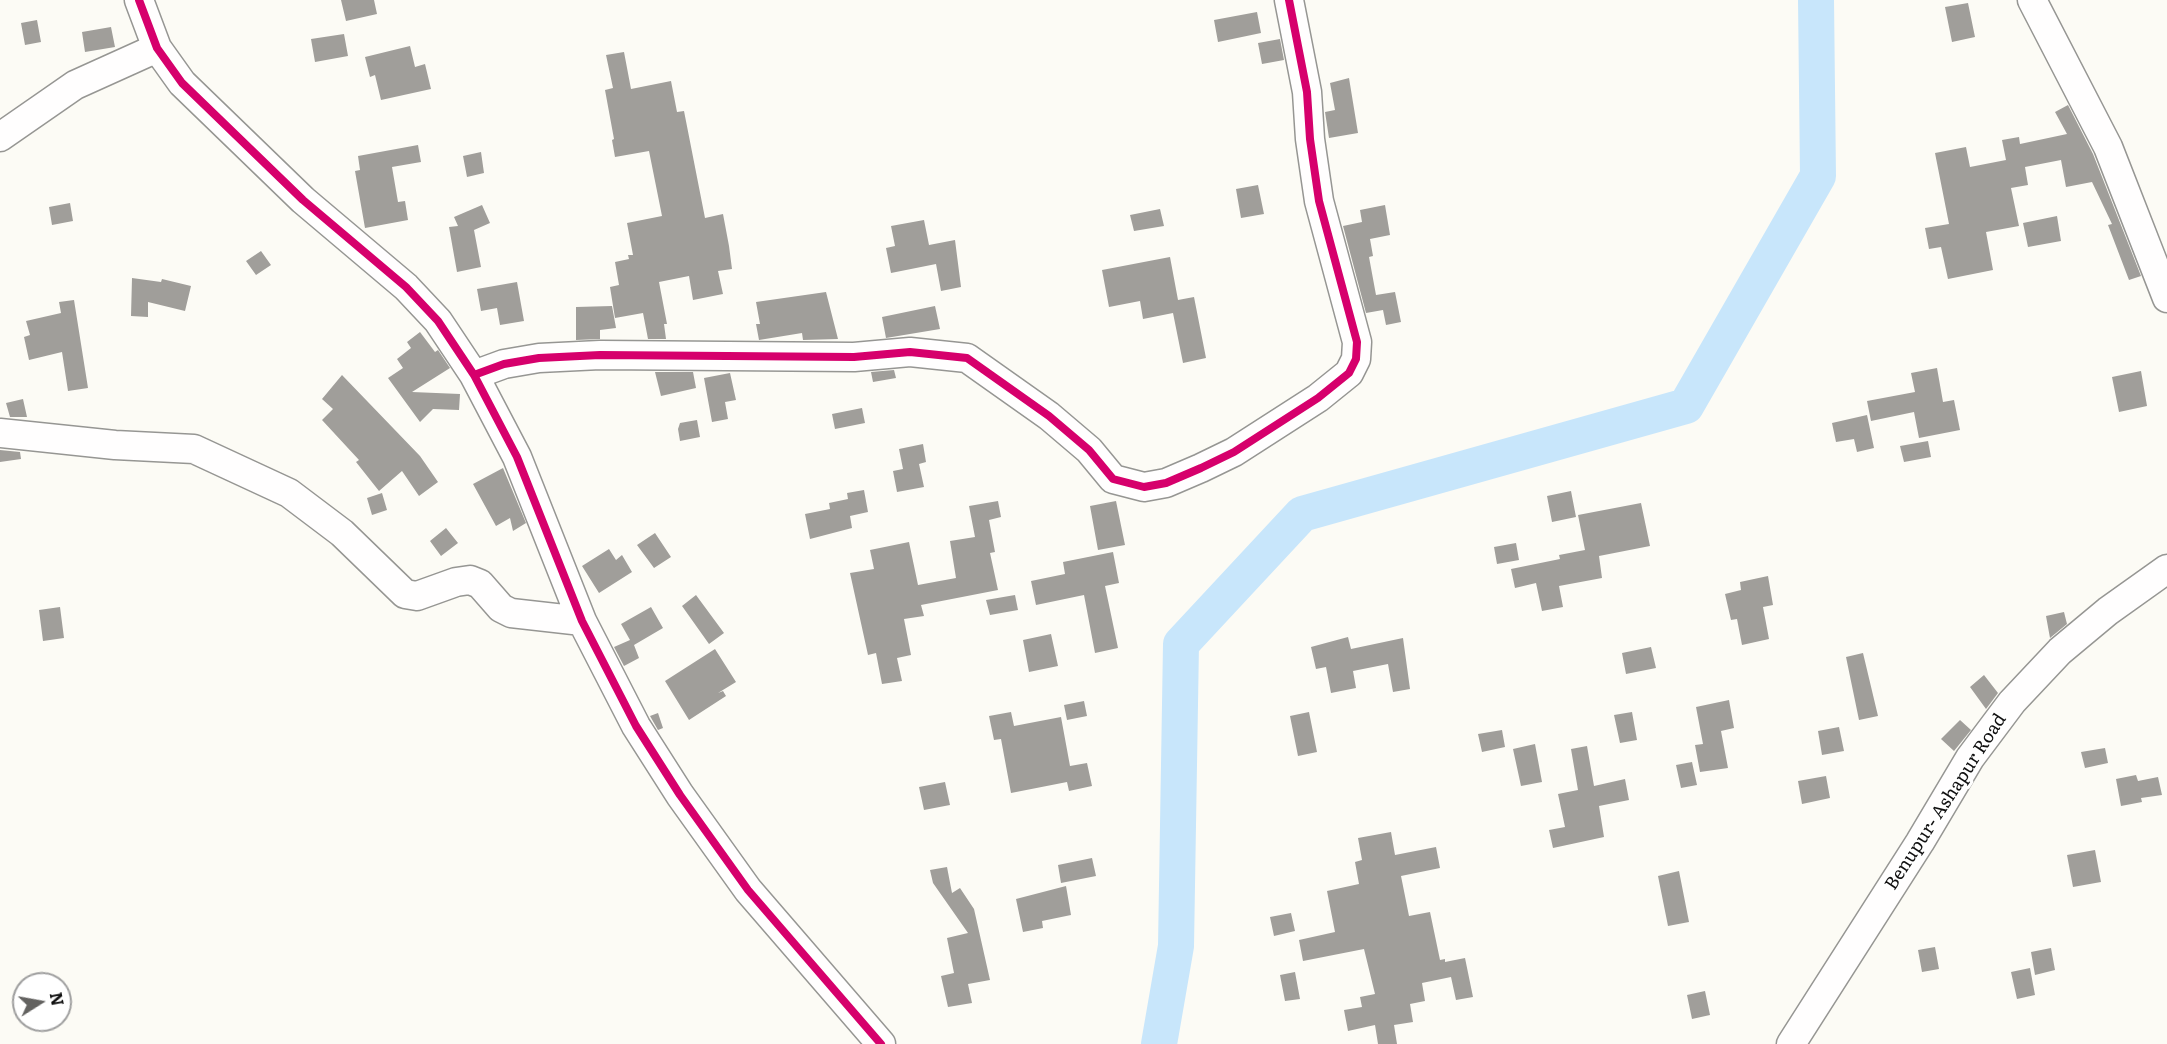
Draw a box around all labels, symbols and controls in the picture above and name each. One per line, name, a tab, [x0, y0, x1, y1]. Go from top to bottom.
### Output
street label: Benupur- Ashapur Road	[1881, 710, 2011, 894]
north arrow	[12, 972, 72, 1032]
text: N	[45, 990, 71, 1008]

